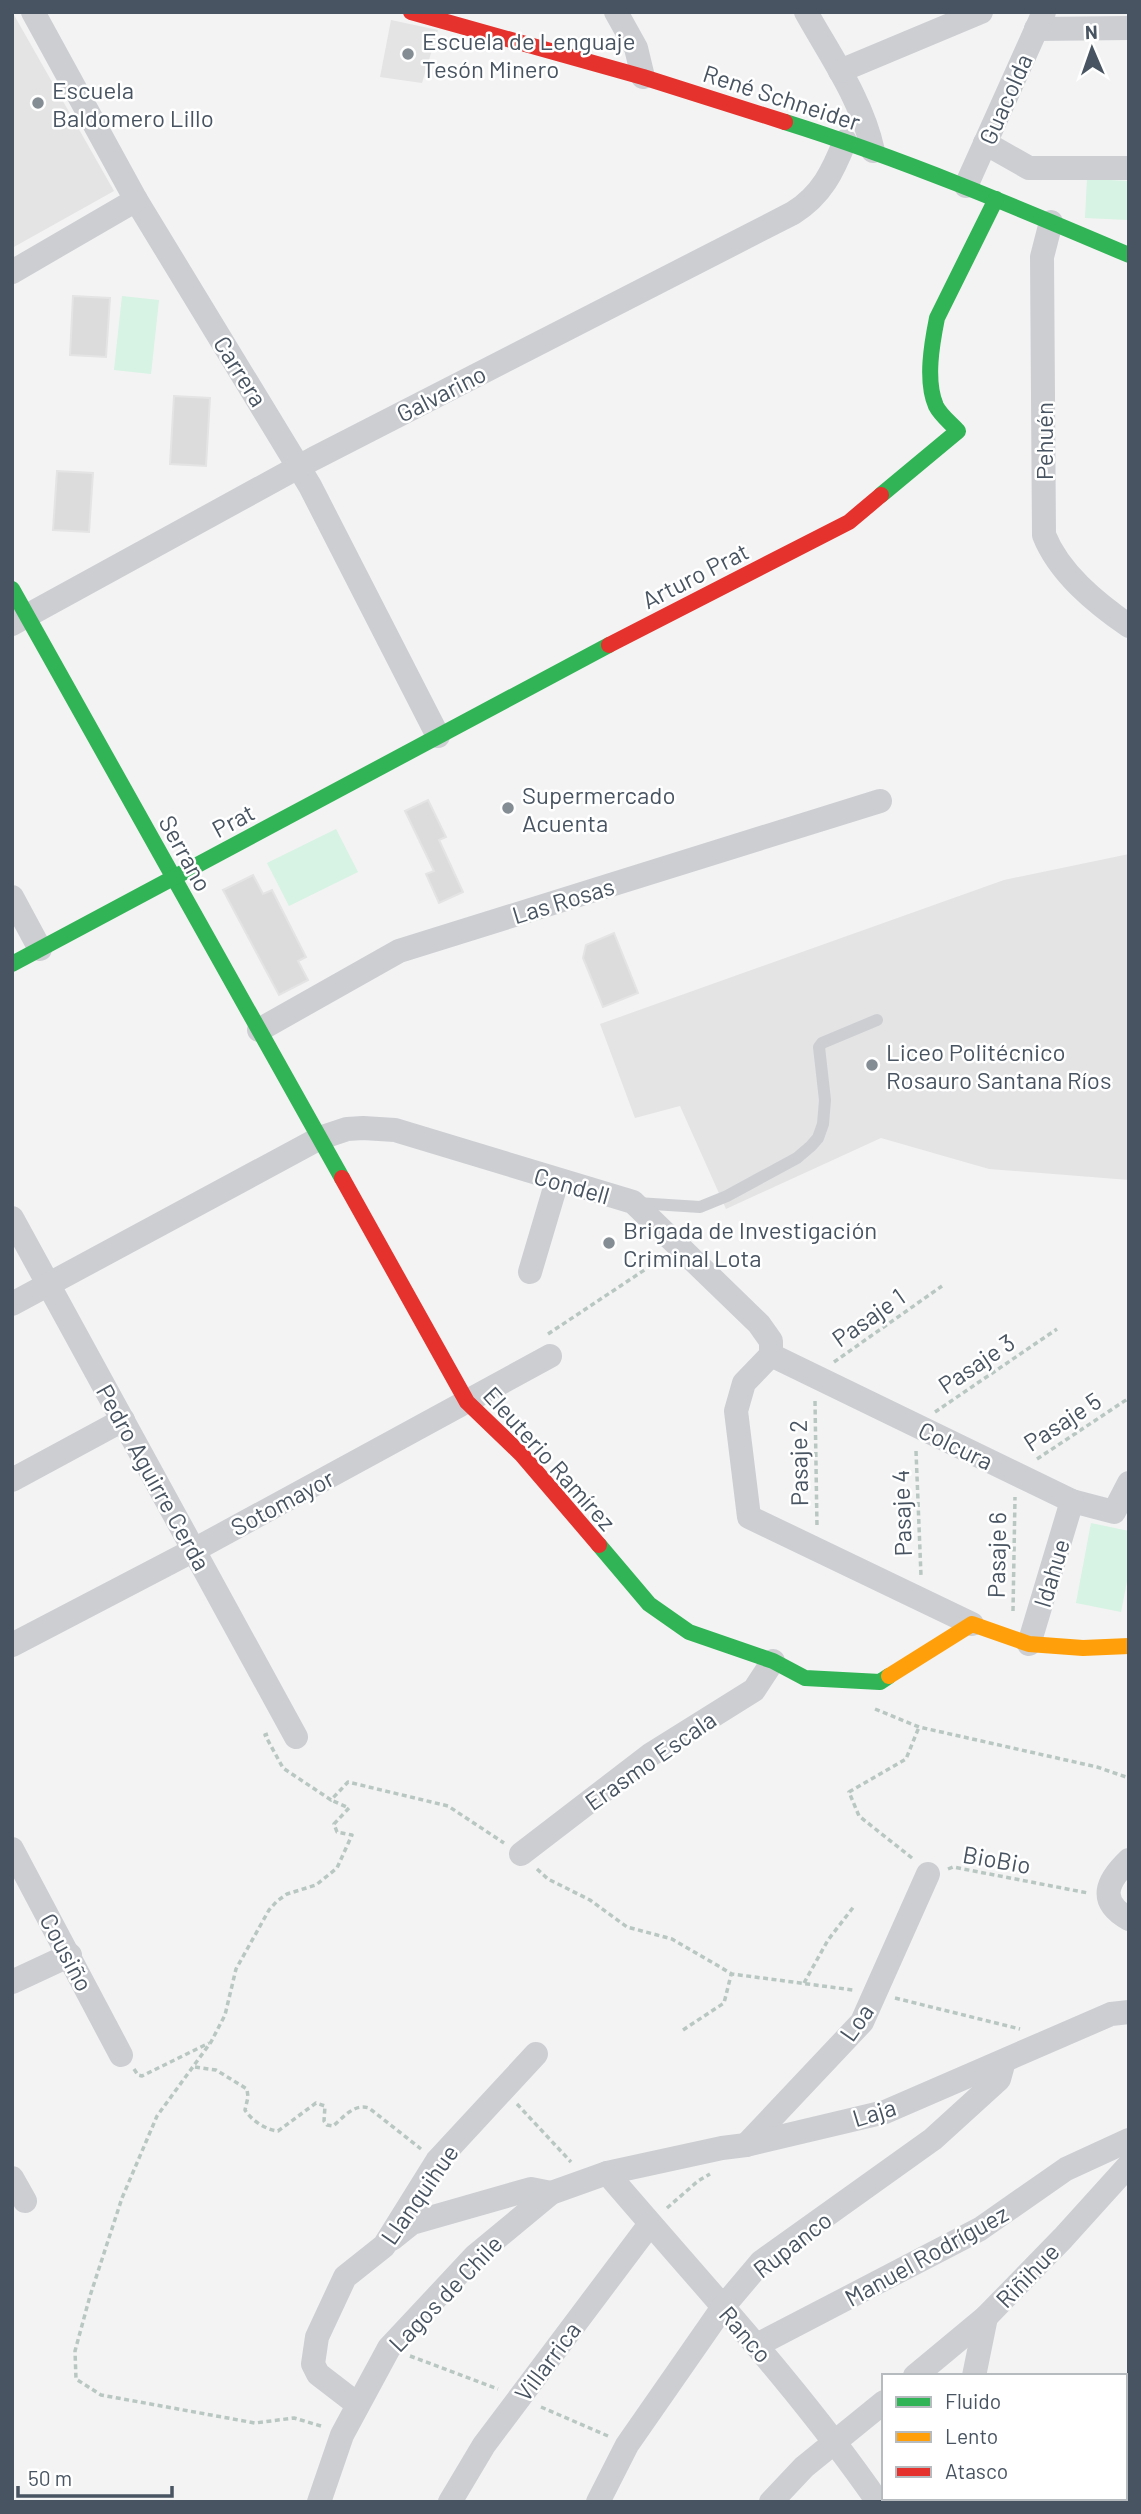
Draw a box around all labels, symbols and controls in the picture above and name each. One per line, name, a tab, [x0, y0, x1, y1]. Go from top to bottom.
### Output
north arrow	[1057, 14, 1127, 84]
text: N	[1085, 20, 1098, 43]
place label: Escuela de Lenguaje Tesón Minero	[422, 26, 635, 83]
marker: Escuela de Lenguaje Tesón Minero	[400, 46, 416, 62]
street label: Guacolda	[972, 49, 1038, 149]
street label: René Schneider	[700, 58, 864, 136]
place label: Escuela Baldomero Lillo	[52, 75, 214, 132]
marker: Escuela Baldomero Lillo	[30, 95, 46, 111]
street label: Carrera	[208, 330, 274, 412]
street label: Galvarino	[391, 358, 491, 428]
street label: Pehuén	[1029, 402, 1058, 480]
street label: Arturo Prat	[637, 536, 753, 614]
place label: Supermercado Acuenta	[522, 780, 676, 837]
street label: Prat	[207, 797, 259, 843]
marker: Supermercado Acuenta	[500, 800, 516, 816]
street label: Serrano	[153, 810, 219, 896]
street label: Las Rosas	[508, 871, 618, 929]
place label: Liceo Politécnico Rosauro Santana Ríos	[886, 1037, 1111, 1094]
marker: Liceo Politécnico Rosauro Santana Ríos	[864, 1057, 880, 1073]
street label: Condell	[531, 1160, 613, 1210]
place label: Brigada de Investigación Criminal Lota	[623, 1215, 877, 1272]
marker: Brigada de Investigación Criminal Lota	[601, 1235, 617, 1251]
street label: Pasaje 1	[826, 1282, 910, 1352]
street label: Pasaje 3	[932, 1327, 1020, 1399]
street label: Pedro Aguirre Cerda	[91, 1379, 217, 1575]
street label: Eleuterio Ramírez	[478, 1380, 622, 1536]
street label: Pasaje 5	[1018, 1385, 1106, 1457]
street label: Colcura	[914, 1415, 998, 1475]
street label: Pasaje 2	[783, 1419, 813, 1507]
street label: Sotomayor	[225, 1463, 339, 1541]
street label: Pasaje 4	[885, 1469, 917, 1557]
street label: Pasaje 6	[981, 1512, 1011, 1598]
street label: Idahue	[1027, 1535, 1075, 1611]
street label: Erasmo Escala	[579, 1704, 721, 1816]
street label: BioBio	[961, 1839, 1033, 1879]
street label: Cousiño	[34, 1908, 100, 1996]
street label: Loa	[833, 1998, 879, 2046]
street label: Laja	[849, 2092, 899, 2132]
street label: Llanquihue	[374, 2139, 464, 2249]
street label: Manuel Rodríguez	[839, 2198, 1013, 2312]
street label: Rupanco	[747, 2204, 837, 2284]
street label: Lagos de Chile	[382, 2229, 508, 2357]
street label: Riñihue	[989, 2237, 1065, 2313]
street label: Ranco	[714, 2300, 778, 2368]
street label: Villarrica	[508, 2316, 586, 2406]
legend	[882, 2374, 1127, 2500]
text: Fluido	[945, 2388, 1001, 2413]
text: Lento	[945, 2423, 998, 2448]
scale bar	[18, 2454, 172, 2498]
text: Atasco	[945, 2458, 1008, 2483]
text: 50 m	[28, 2465, 72, 2490]

